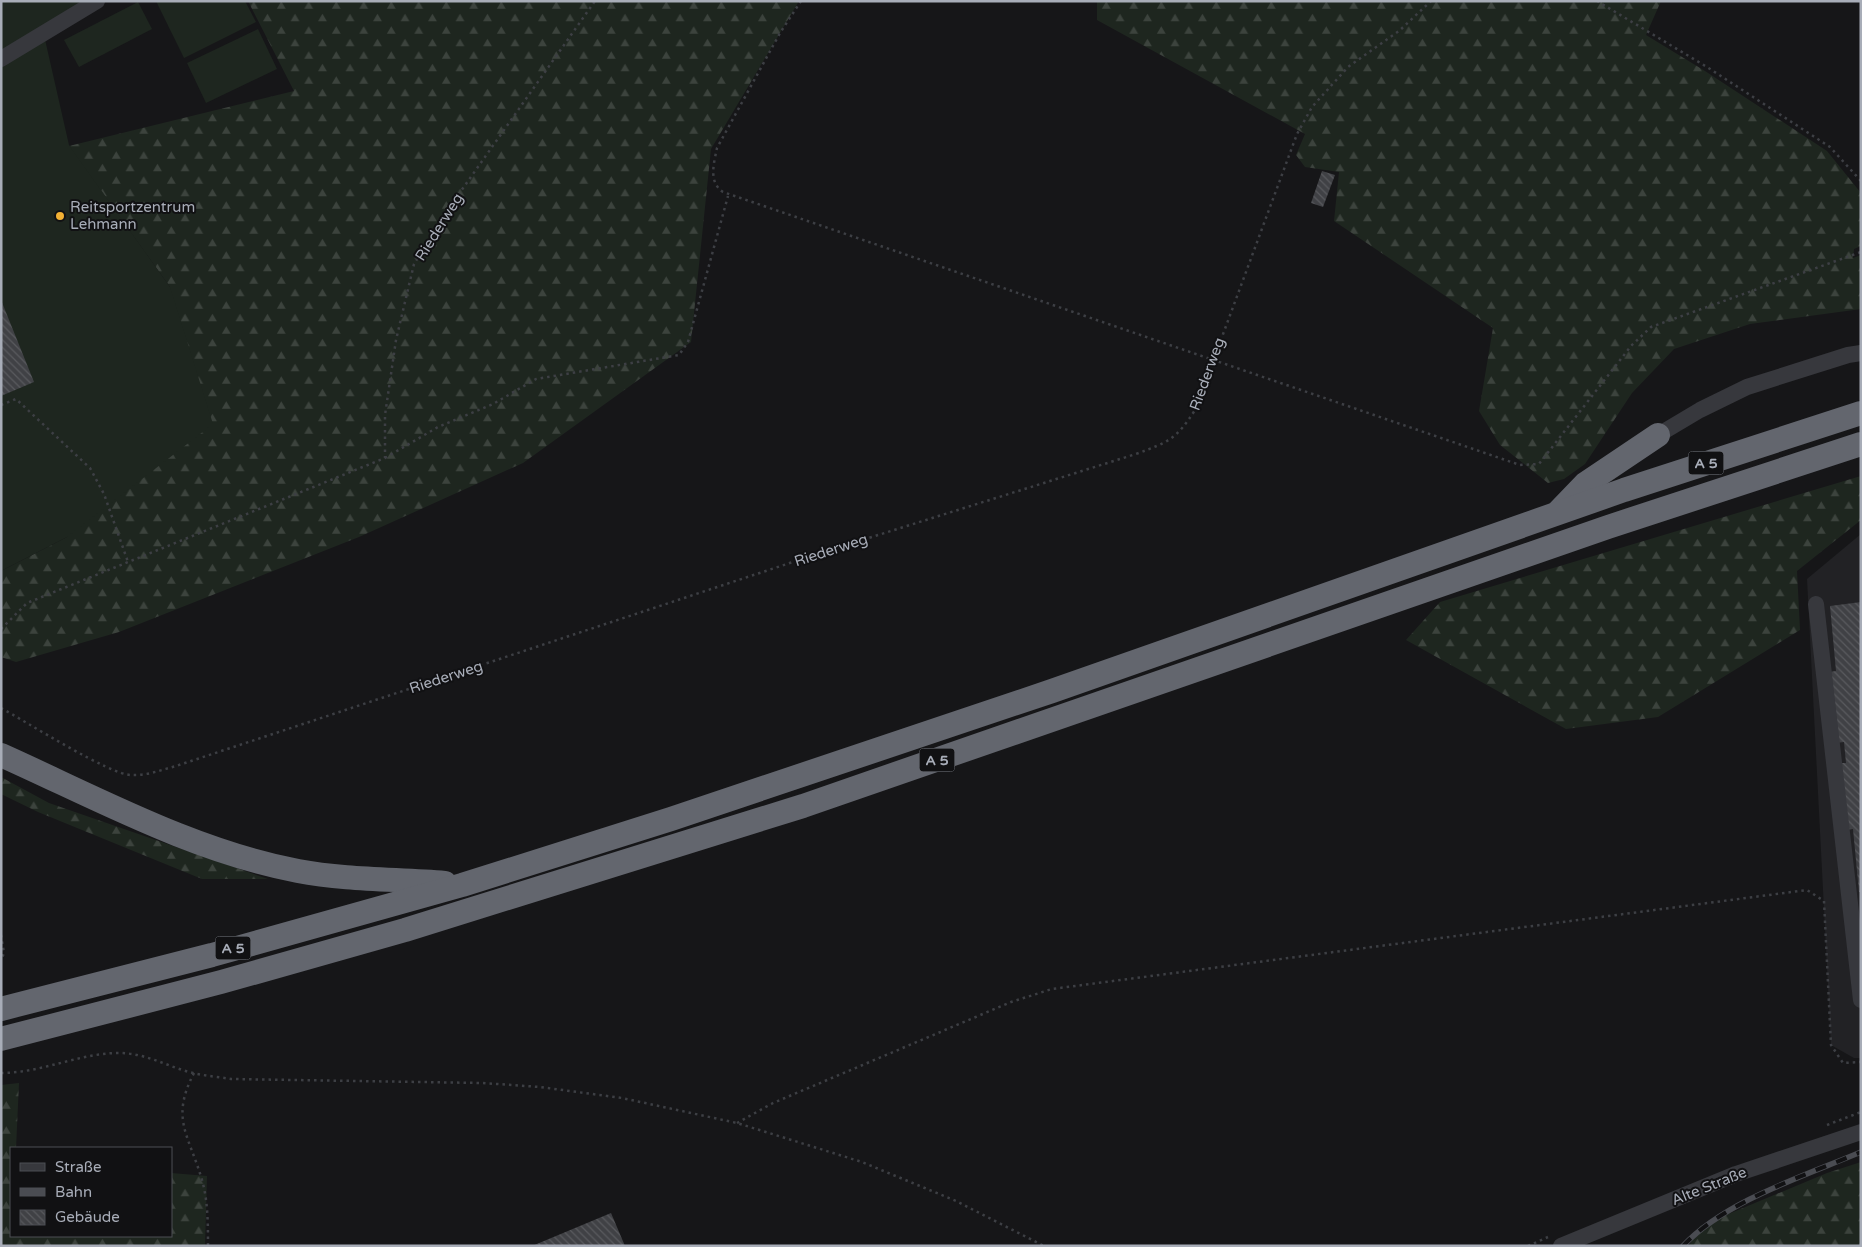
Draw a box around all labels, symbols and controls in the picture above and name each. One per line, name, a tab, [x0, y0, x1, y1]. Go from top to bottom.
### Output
street label: Riederweg	[411, 190, 467, 264]
place label: Reitsportzentrum Lehmann	[70, 198, 195, 233]
marker: Reitsportzentrum Lehmann	[54, 210, 66, 222]
street label: Riederweg	[1185, 335, 1229, 413]
road number: A 5	[1688, 452, 1724, 474]
street label: Riederweg	[792, 530, 870, 570]
street label: Riederweg	[407, 657, 485, 697]
road number: A 5	[920, 748, 954, 772]
road number: A 5	[216, 936, 250, 960]
legend	[10, 1147, 172, 1237]
text: Straße	[55, 1158, 101, 1176]
street label: Alte Straße	[1669, 1163, 1749, 1209]
text: Bahn	[55, 1183, 92, 1201]
text: Gebäude	[55, 1208, 120, 1226]

